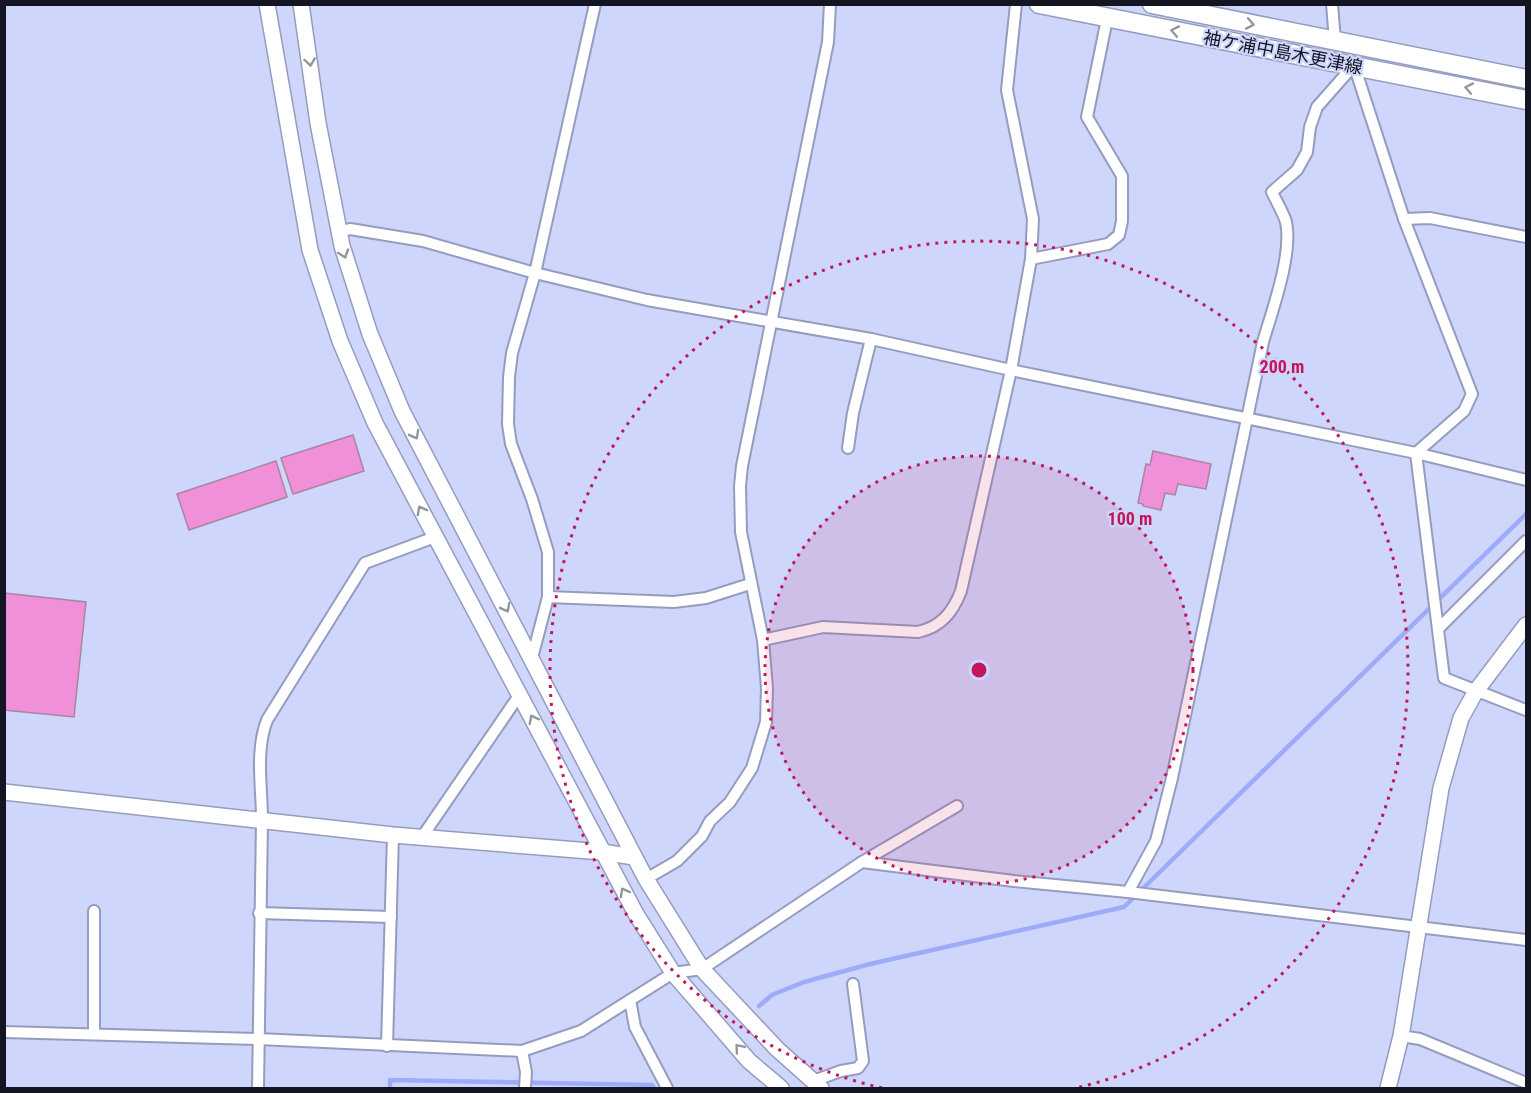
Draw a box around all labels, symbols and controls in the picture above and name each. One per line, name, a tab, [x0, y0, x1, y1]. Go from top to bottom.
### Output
one-way arrow	[1245, 17, 1255, 30]
one-way arrow	[1170, 25, 1180, 38]
street label: 袖ケ浦中島木更津線	[1201, 26, 1365, 78]
one-way arrow	[303, 58, 315, 67]
one-way arrow	[1464, 82, 1474, 95]
one-way arrow	[337, 248, 350, 259]
text: 200 m	[1260, 356, 1304, 377]
one-way arrow	[408, 429, 419, 440]
one-way arrow	[417, 506, 428, 516]
text: 100 m	[1108, 508, 1152, 529]
one-way arrow	[499, 602, 510, 612]
centre of rings	[969, 660, 989, 680]
one-way arrow	[529, 715, 540, 725]
one-way arrow	[620, 887, 631, 898]
one-way arrow	[735, 1044, 746, 1055]

